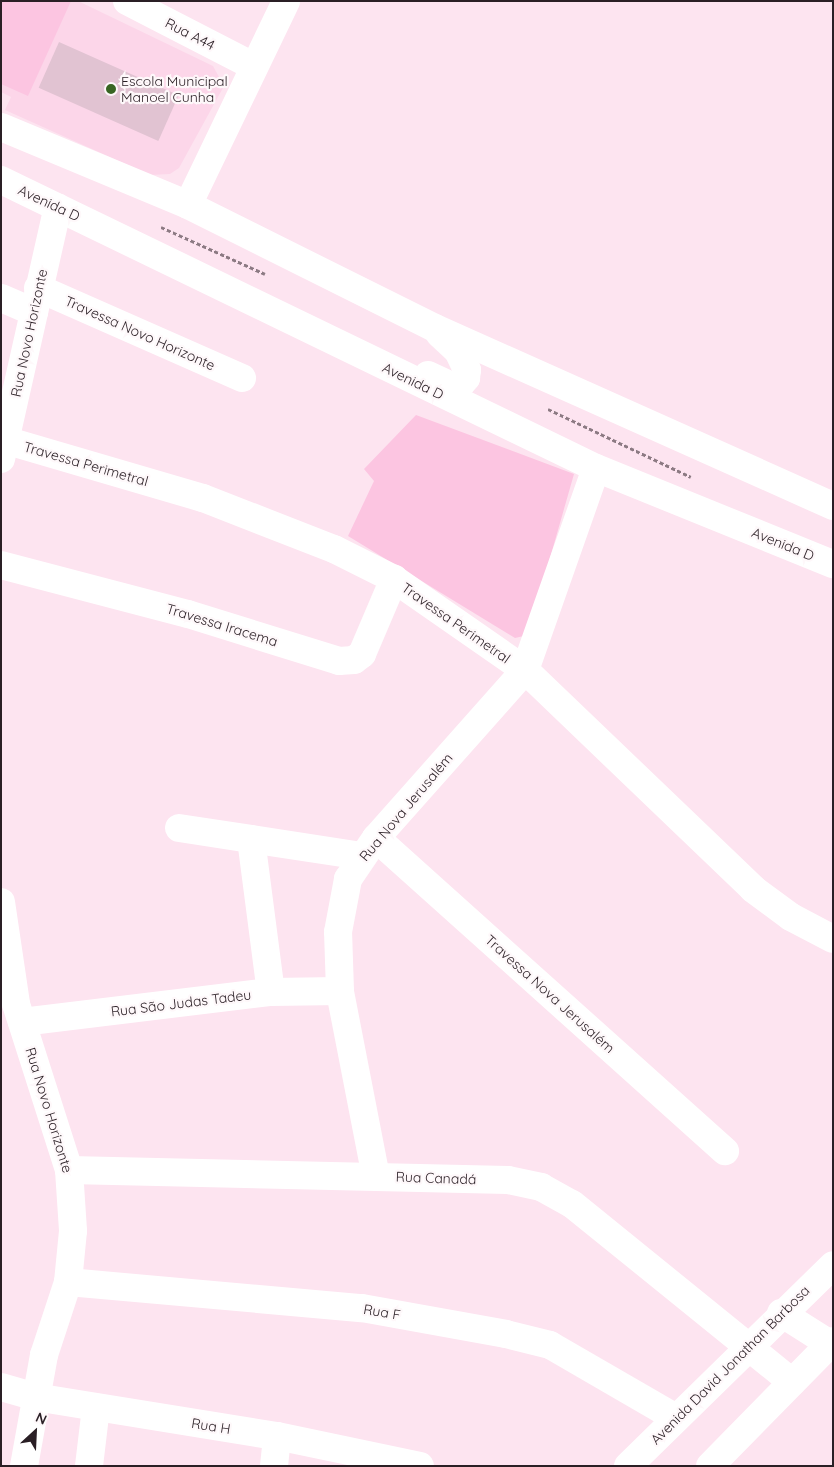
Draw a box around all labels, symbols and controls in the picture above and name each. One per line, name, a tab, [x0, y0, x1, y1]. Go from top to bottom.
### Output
street label: Rua A44	[162, 14, 218, 54]
place label: Escola Municipal Manoel Cunha	[121, 73, 228, 105]
marker: Escola Municipal Manoel Cunha	[105, 83, 117, 95]
street label: Avenida D	[16, 181, 82, 225]
street label: Rua Novo Horizonte	[7, 268, 51, 398]
street label: Travessa Novo Horizonte	[62, 292, 218, 374]
street label: Avenida D	[380, 359, 446, 403]
street label: Travessa Perimetral	[22, 438, 150, 490]
street label: Avenida D	[749, 524, 817, 564]
street label: Travessa Perimetral	[398, 579, 514, 667]
street label: Travessa Iracema	[164, 600, 280, 650]
street label: Rua Nova Jerusalém	[356, 750, 456, 864]
street label: Travessa Nova Jerusalém	[482, 931, 618, 1057]
street label: Rua São Judas Tadeu	[110, 986, 252, 1020]
street label: Rua Novo Horizonte	[22, 1045, 76, 1175]
street label: Rua Canadá	[395, 1168, 477, 1188]
street label: Avenida David Jonathan Barbosa	[647, 1282, 813, 1448]
street label: Rua F	[362, 1300, 402, 1324]
north arrow	[10, 1407, 60, 1457]
text: N	[33, 1408, 50, 1429]
street label: Rua H	[190, 1415, 232, 1437]

